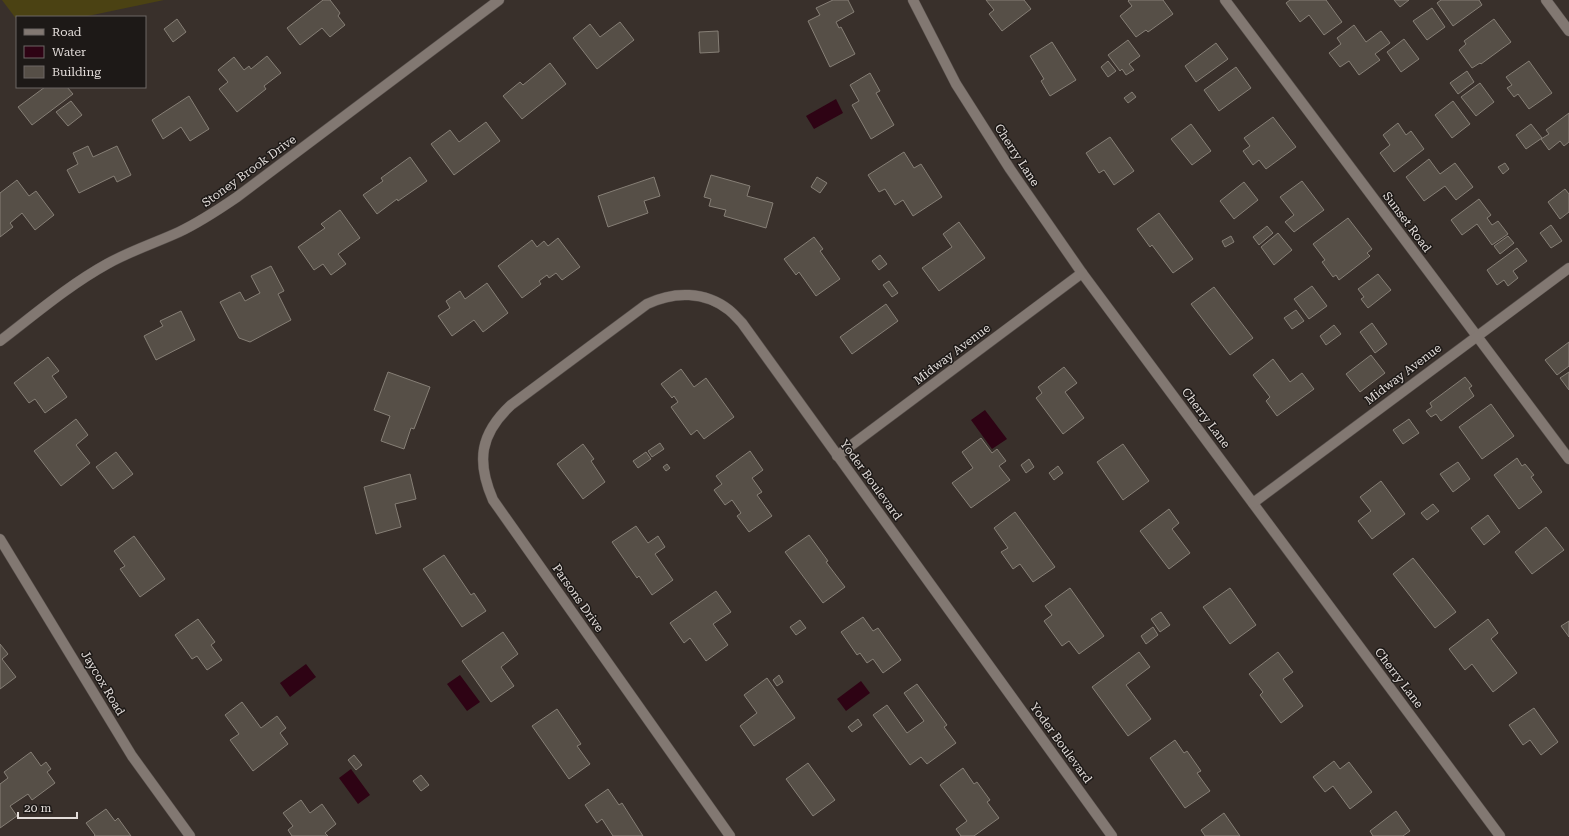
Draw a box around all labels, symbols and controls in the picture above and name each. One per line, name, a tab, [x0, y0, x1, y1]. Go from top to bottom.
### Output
legend	[16, 16, 146, 88]
text: Road	[52, 25, 82, 39]
text: Water	[52, 45, 86, 59]
text: Building	[52, 65, 101, 79]
street label: Cherry Lane	[992, 121, 1043, 189]
street label: Stoney Brook Drive	[199, 132, 299, 210]
street label: Sunset Road	[1380, 189, 1434, 255]
street label: Midway Avenue	[911, 320, 993, 387]
street label: Midway Avenue	[1362, 340, 1444, 407]
street label: Cherry Lane	[1179, 385, 1233, 451]
street label: Yoder Boulevard	[837, 437, 905, 523]
street label: Parsons Drive	[549, 561, 607, 635]
street label: Cherry Lane	[1372, 645, 1426, 711]
street label: Jaycox Road	[78, 648, 128, 718]
street label: Yoder Boulevard	[1027, 700, 1095, 786]
scale bar	[18, 794, 77, 820]
text: 20 m	[24, 801, 51, 815]

